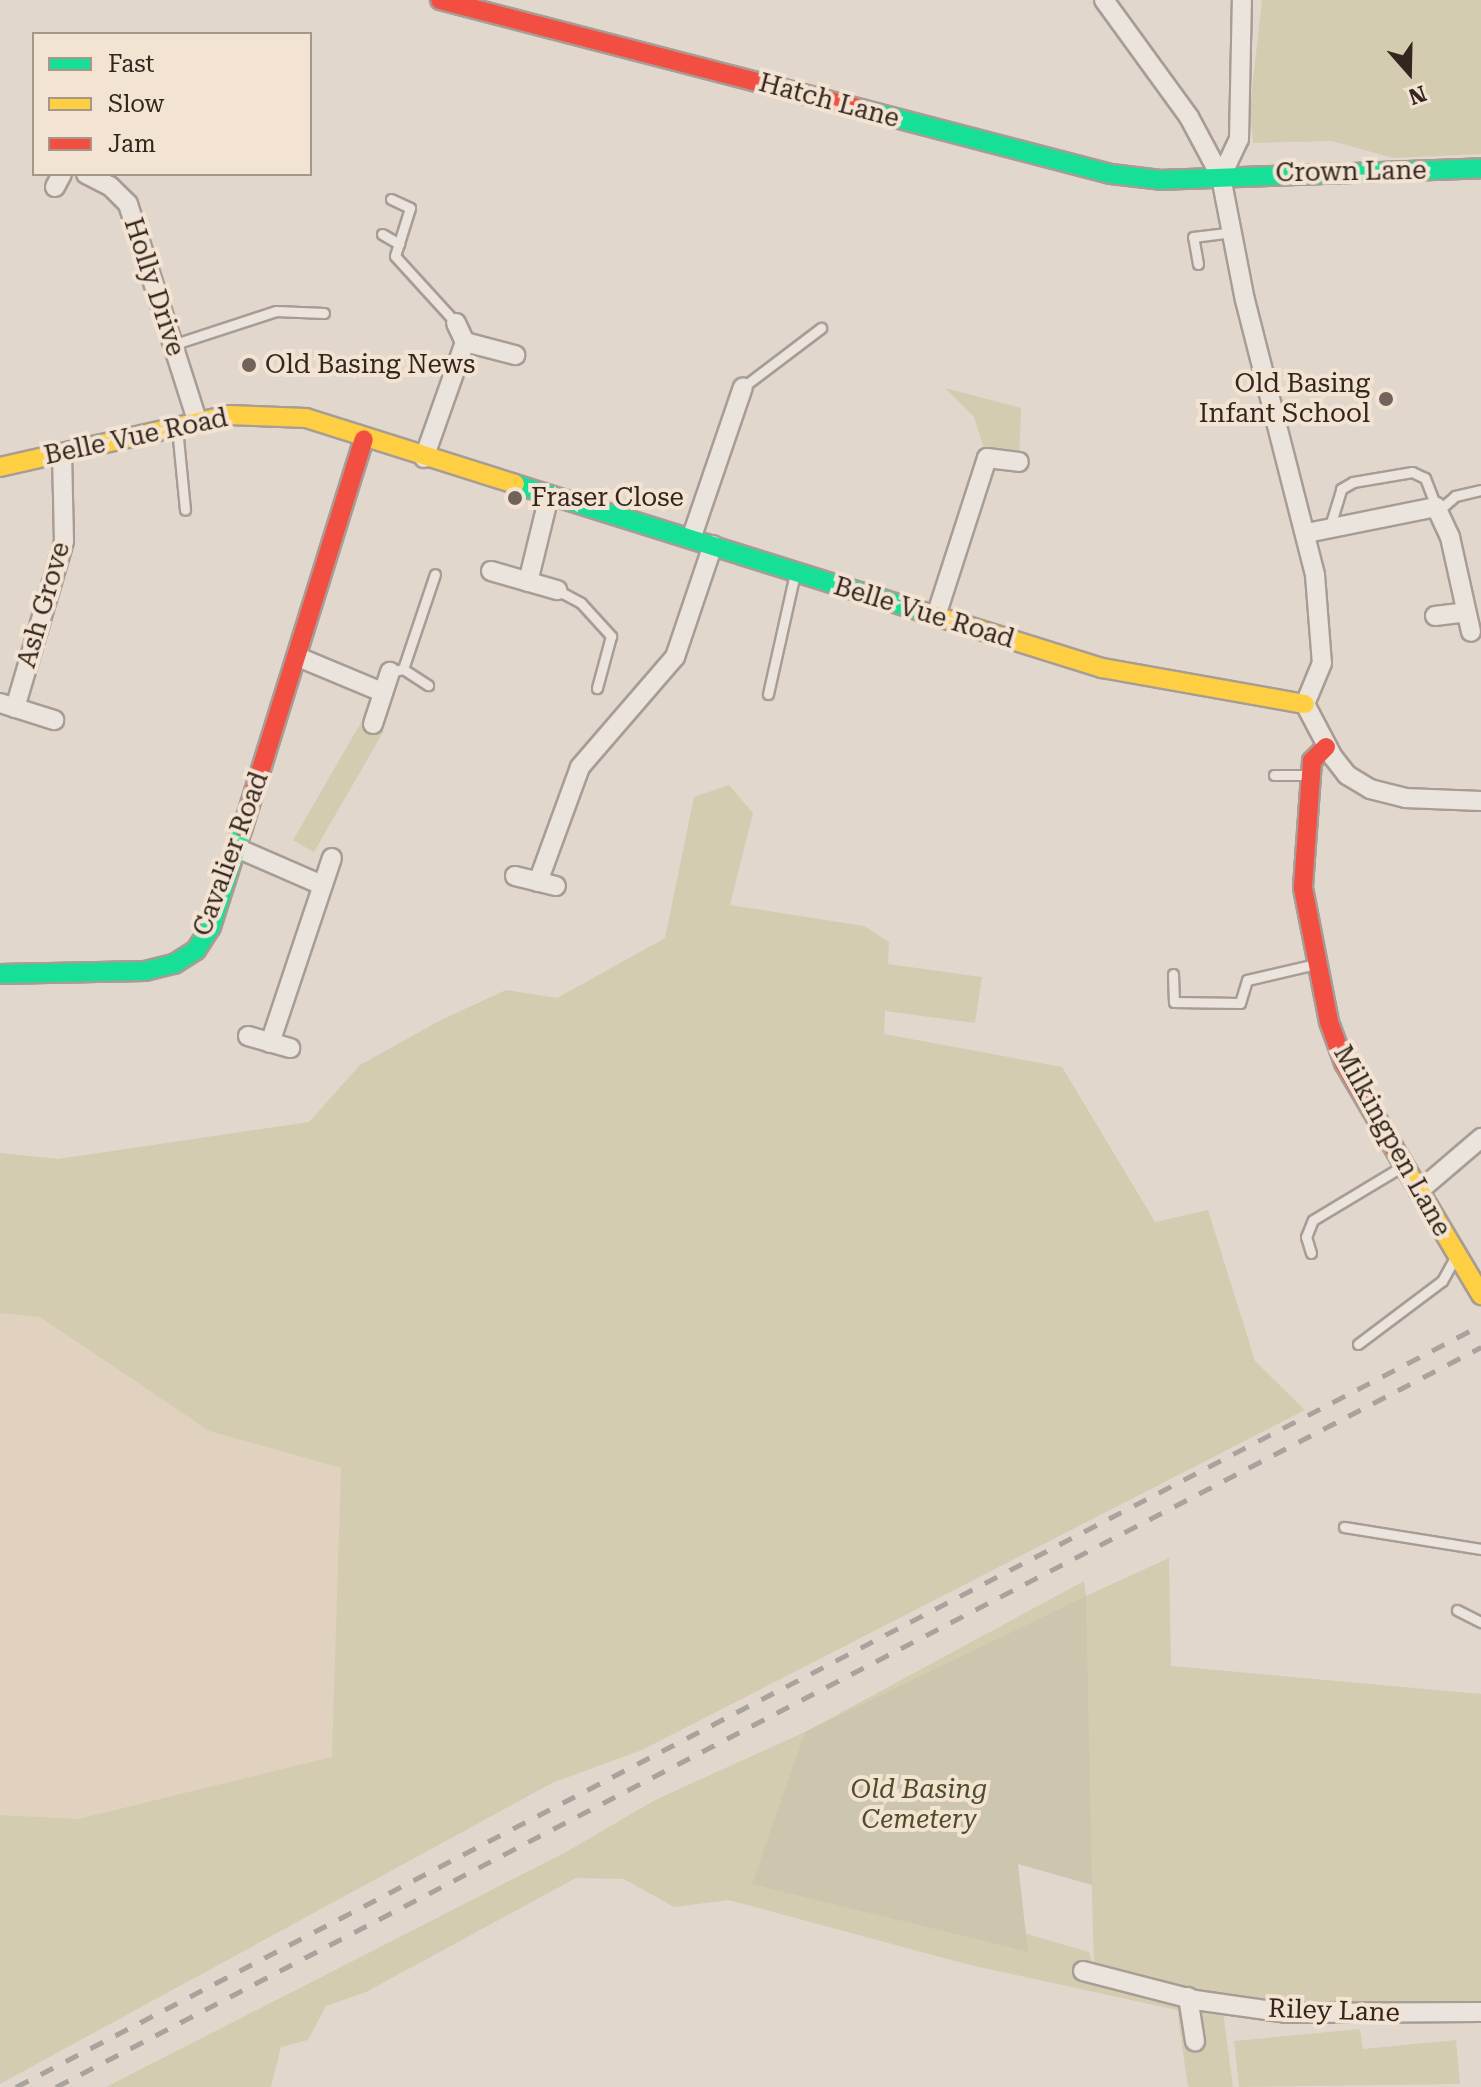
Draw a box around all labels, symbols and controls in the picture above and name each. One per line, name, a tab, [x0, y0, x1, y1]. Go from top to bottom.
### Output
legend	[32, 32, 312, 176]
north arrow	[1369, 32, 1449, 112]
text: Fast	[108, 50, 155, 78]
street label: Hatch Lane	[755, 67, 903, 135]
text: N	[1405, 80, 1430, 110]
text: Slow	[108, 90, 164, 118]
text: Jam	[108, 130, 156, 158]
street label: Crown Lane	[1275, 155, 1427, 189]
street label: Holly Drive	[117, 214, 191, 360]
place label: Old Basing News	[265, 349, 475, 381]
marker: Old Basing News	[240, 356, 258, 374]
place label: Old Basing Infant School	[1199, 368, 1370, 430]
marker: Old Basing Infant School	[1377, 390, 1395, 408]
street label: Belle Vue Road	[41, 402, 231, 472]
place label: Fraser Close	[531, 482, 684, 514]
marker: Fraser Close	[506, 489, 524, 507]
street label: Ash Grove	[11, 539, 77, 671]
street label: Belle Vue Road	[830, 571, 1018, 655]
street label: Cavalier Road	[187, 768, 275, 940]
street label: Milkingpen Lane	[1327, 1040, 1457, 1242]
park label: Old Basing Cemetery	[851, 1774, 987, 1836]
street label: Riley Lane	[1268, 1993, 1400, 2029]

